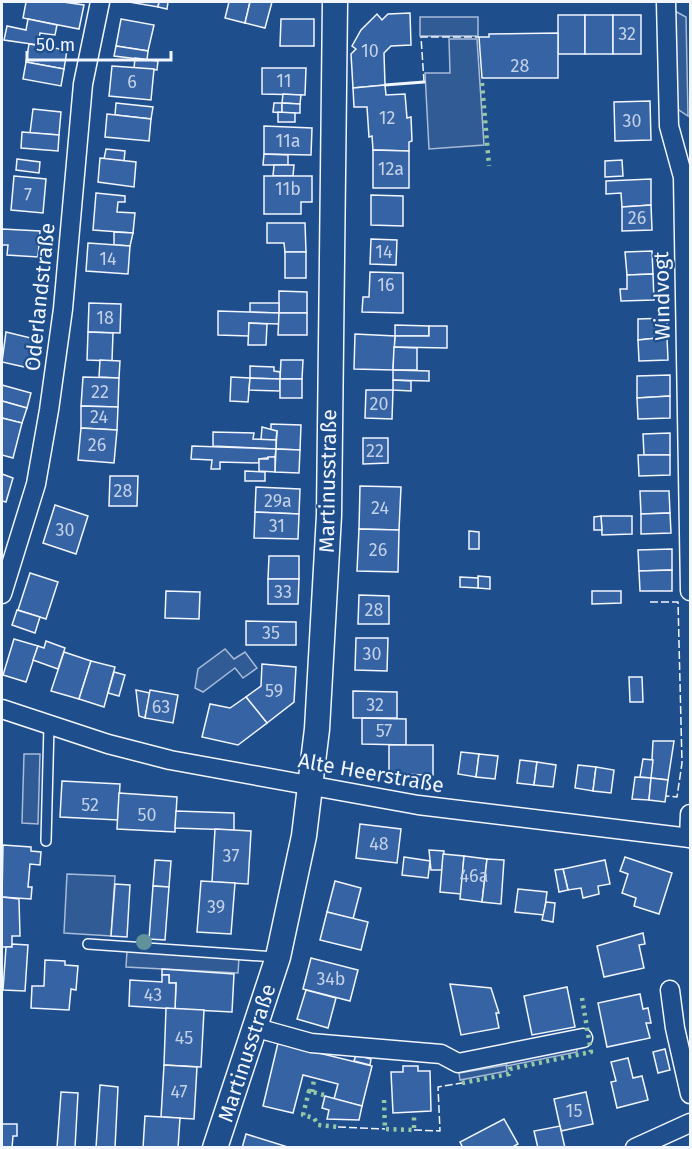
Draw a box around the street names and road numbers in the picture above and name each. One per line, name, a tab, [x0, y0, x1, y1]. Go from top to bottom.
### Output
street label: Oderlandstraße	[19, 222, 61, 372]
street label: Windvogt	[648, 251, 676, 341]
street label: Martinusstraße	[314, 409, 342, 553]
street label: Alte Heerstraße	[296, 747, 446, 799]
street label: Martinusstraße	[212, 981, 282, 1125]

